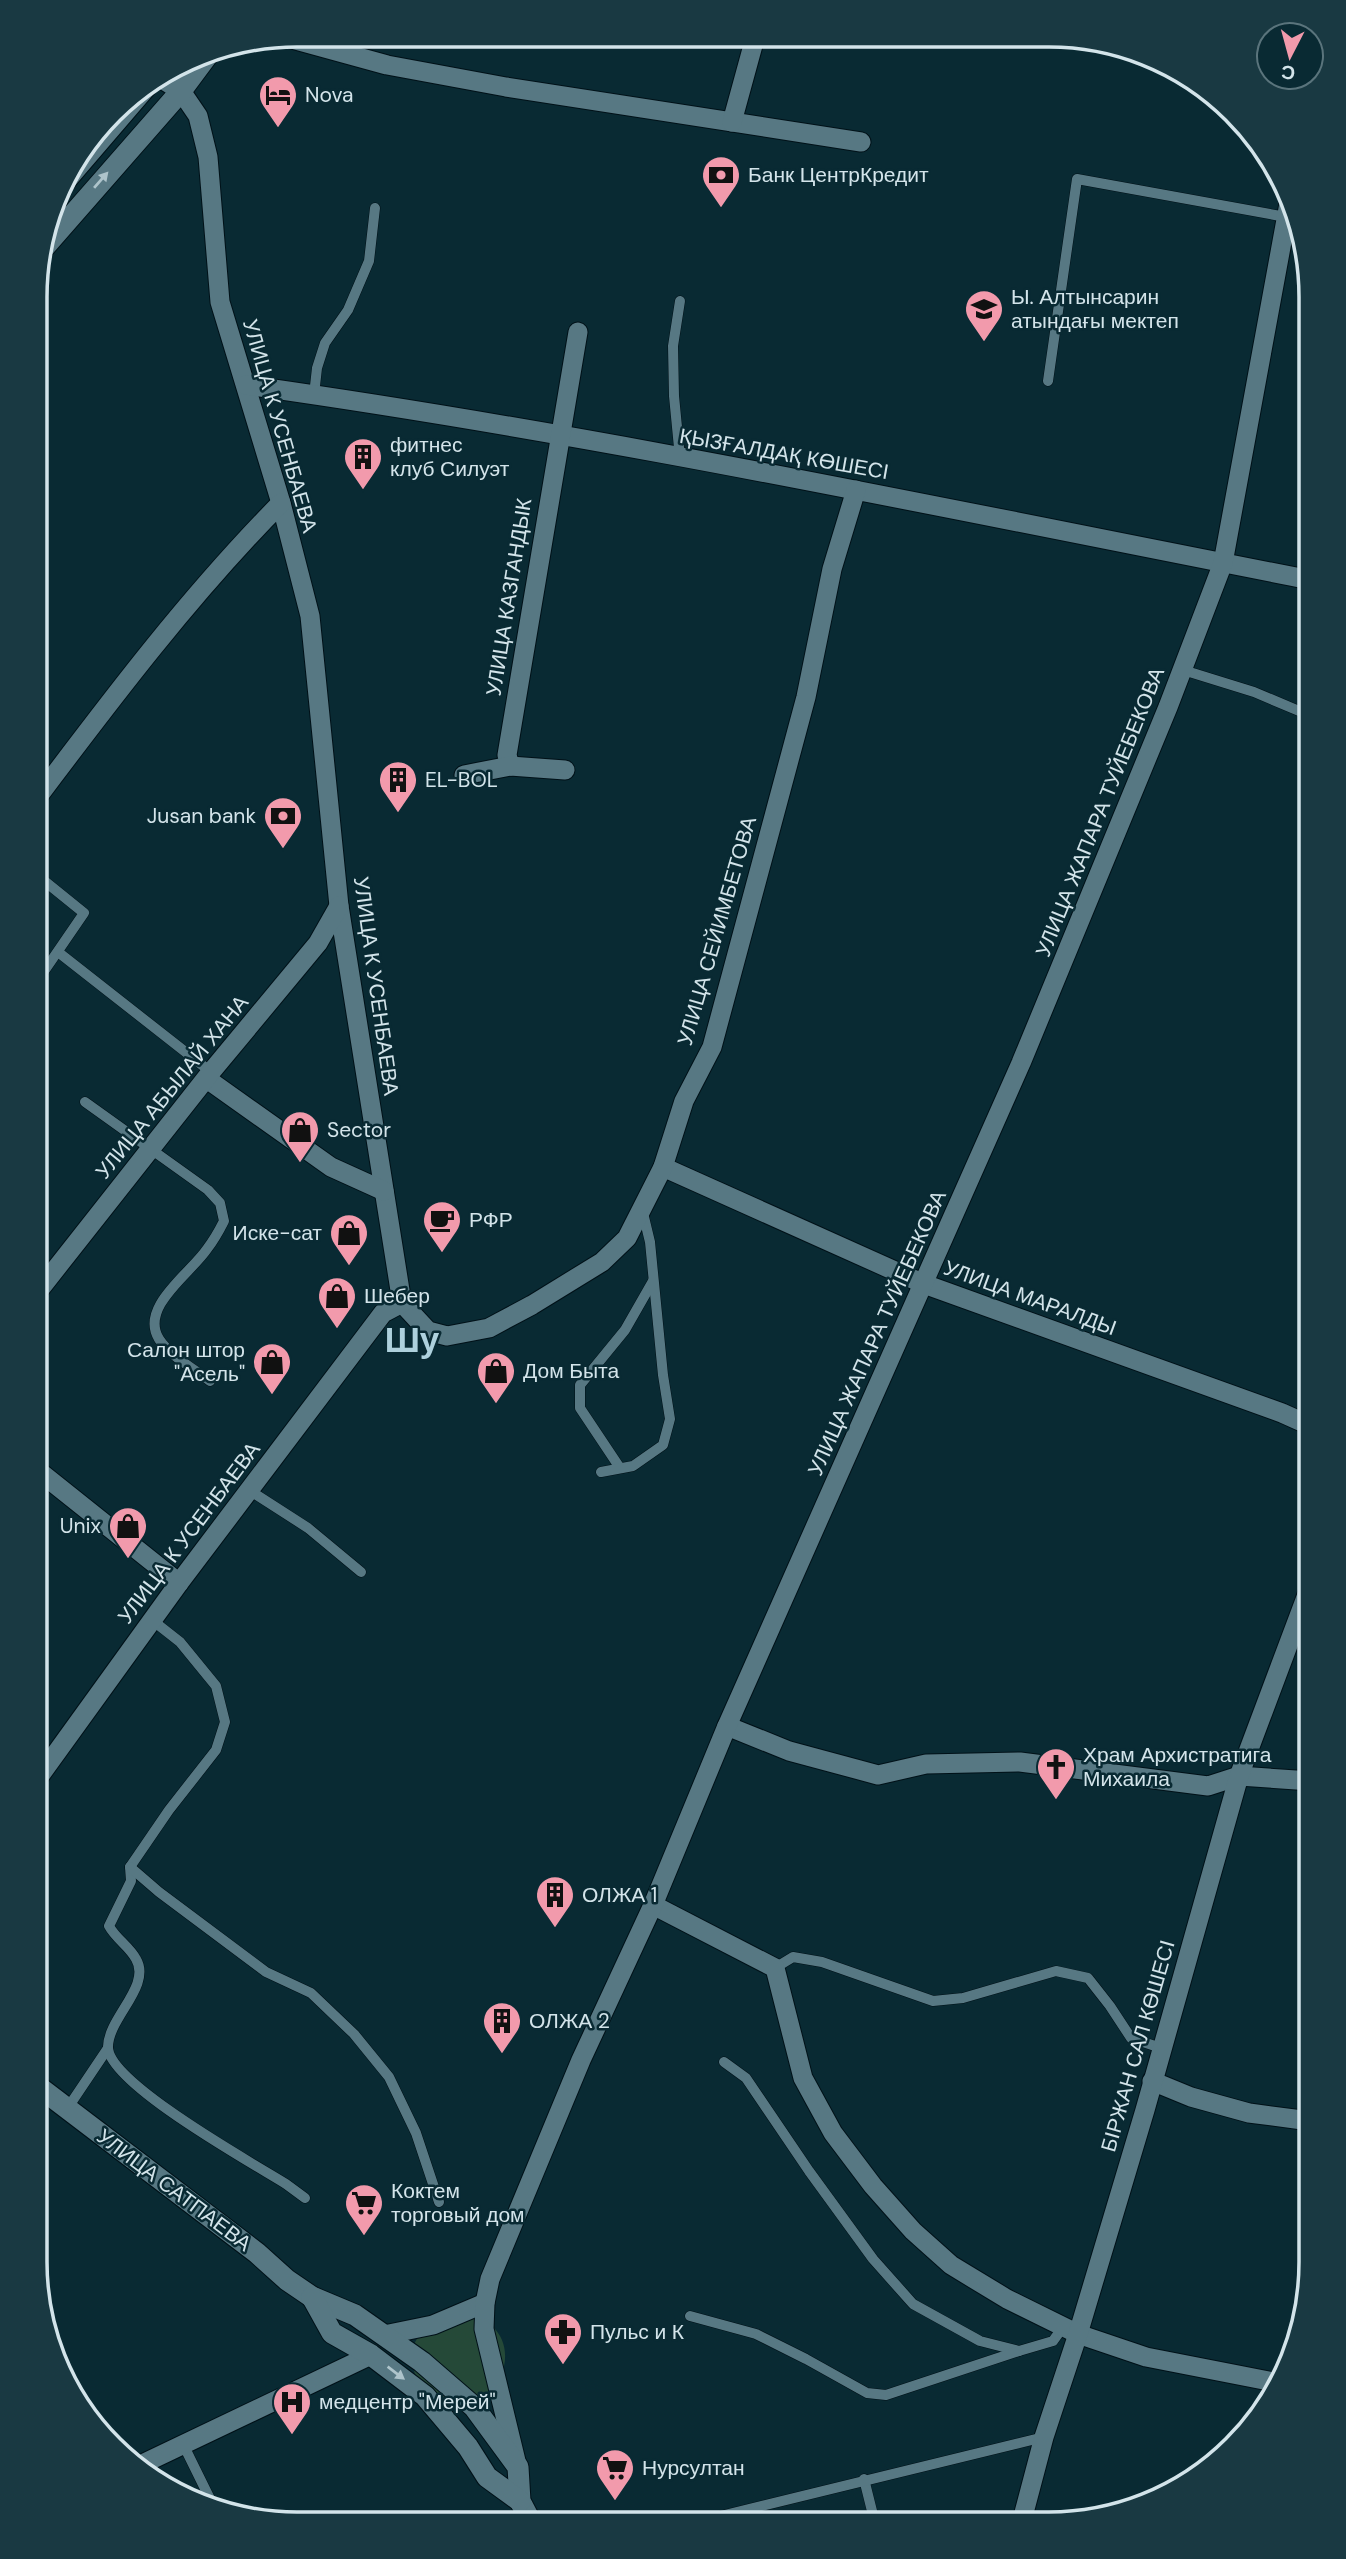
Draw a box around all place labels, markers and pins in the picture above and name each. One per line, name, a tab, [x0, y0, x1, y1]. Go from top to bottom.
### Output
hotel icon: Nova	[257, 74, 299, 129]
place label: Nova	[305, 81, 353, 109]
bank icon: Банк ЦентрКредит	[700, 154, 742, 209]
place label: Банк ЦентрКредит	[748, 161, 929, 189]
place label: Ы. Алтынсарин атындағы мектеп	[1011, 283, 1179, 335]
school or university icon: Ы. Алтынсарин атындағы мектеп	[963, 288, 1005, 343]
place label: фитнес клуб Силуэт	[390, 431, 510, 483]
building icon: фитнес клуб Силуэт	[342, 436, 384, 491]
building icon: EL-BOL	[377, 759, 419, 814]
place label: EL-BOL	[425, 766, 498, 794]
bank icon: Jusan bank	[262, 795, 304, 850]
place label: Jusan bank	[147, 802, 256, 830]
shop icon: Sector	[279, 1109, 321, 1164]
place label: Sector	[327, 1116, 391, 1144]
cafe icon: РФР	[421, 1199, 463, 1254]
place label: РФР	[469, 1206, 513, 1234]
shop icon: Иске-сат	[328, 1212, 370, 1267]
place label: Иске-сат	[233, 1219, 322, 1247]
shop icon: Шебер	[316, 1275, 358, 1330]
place label: Шебер	[364, 1282, 430, 1310]
place label: Салон штор "Асель"	[127, 1336, 245, 1388]
shop icon: Салон штор "Асель"	[251, 1341, 293, 1396]
shop icon: Дом Быта	[475, 1350, 517, 1405]
place label: Дом Быта	[523, 1357, 619, 1385]
shop icon: Unix	[107, 1505, 149, 1560]
place label: Unix	[60, 1512, 101, 1540]
place label: Храм Архистратига Михаила	[1083, 1741, 1272, 1793]
church icon: Храм Архистратига Михаила	[1035, 1746, 1077, 1801]
building icon: ОЛЖА 1	[534, 1874, 576, 1929]
place label: ОЛЖА 1	[582, 1881, 657, 1909]
building icon: ОЛЖА 2	[481, 2000, 523, 2055]
place label: ОЛЖА 2	[529, 2007, 610, 2035]
place label: Коктем торговый дом	[391, 2177, 525, 2229]
supermarket icon: Коктем торговый дом	[343, 2182, 385, 2237]
pharmacy icon: Пульс и К	[542, 2311, 584, 2366]
place label: Пульс и К	[590, 2318, 685, 2346]
hospital icon: медцентр "Мерей"	[271, 2381, 313, 2436]
place label: медцентр "Мерей"	[319, 2388, 496, 2416]
supermarket icon: Нурсултан	[594, 2447, 636, 2502]
place label: Нурсултан	[642, 2454, 745, 2482]

